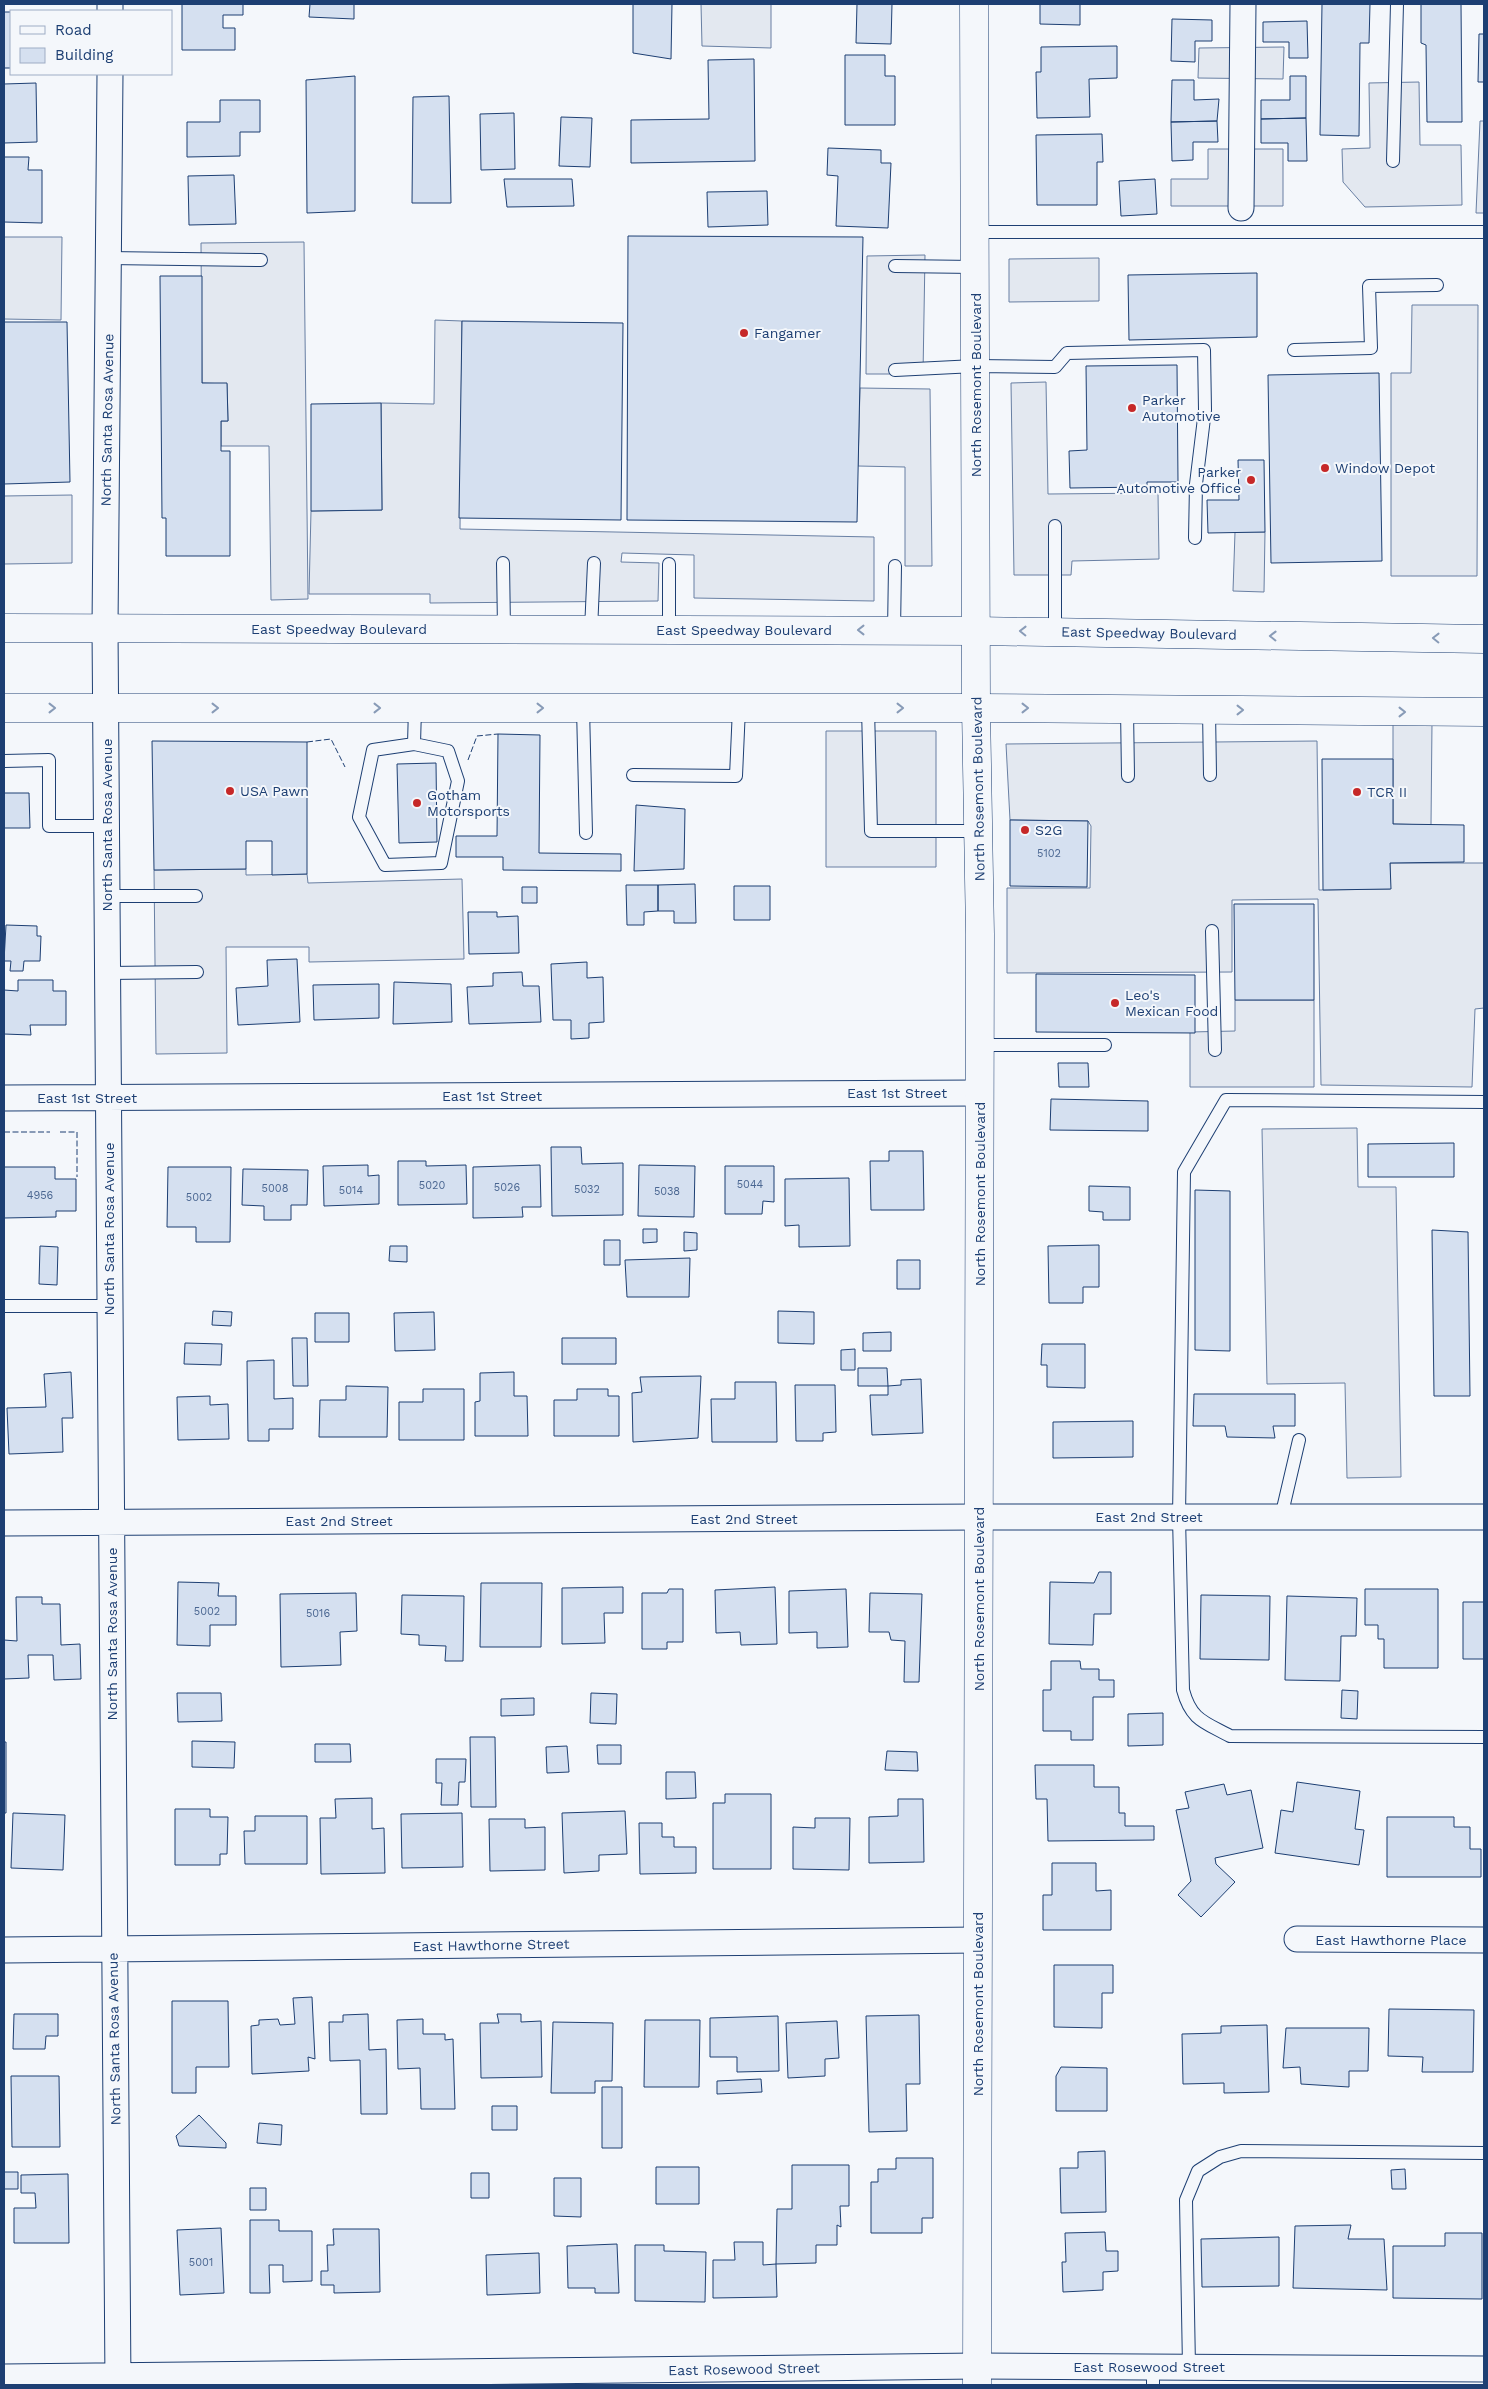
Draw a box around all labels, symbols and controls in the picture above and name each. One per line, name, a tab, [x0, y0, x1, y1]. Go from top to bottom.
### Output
legend	[10, 10, 172, 75]
text: Road	[55, 21, 92, 39]
text: Building	[55, 46, 113, 64]
street label: North Rosemont Boulevard	[968, 293, 984, 477]
place label: Fangamer	[754, 325, 821, 341]
marker: Fangamer	[738, 327, 750, 339]
street label: North Santa Rosa Avenue	[97, 333, 117, 507]
place label: Parker Automotive	[1142, 392, 1221, 424]
marker: Parker Automotive	[1126, 402, 1138, 414]
place label: Window Depot	[1335, 460, 1435, 476]
marker: Window Depot	[1319, 462, 1331, 474]
place label: Parker Automotive Office	[1117, 464, 1241, 496]
marker: Parker Automotive Office	[1245, 474, 1257, 486]
street label: East Speedway Boulevard	[251, 621, 427, 637]
street label: East Speedway Boulevard	[656, 622, 832, 638]
street label: East Speedway Boulevard	[1061, 623, 1237, 643]
one-way arrow	[856, 625, 864, 635]
one-way arrow	[1019, 626, 1026, 636]
one-way arrow	[1269, 630, 1277, 641]
one-way arrow	[1431, 633, 1439, 644]
street label: North Rosemont Boulevard	[968, 697, 988, 881]
one-way arrow	[49, 703, 57, 713]
one-way arrow	[212, 703, 219, 713]
one-way arrow	[374, 703, 382, 713]
one-way arrow	[536, 703, 544, 713]
one-way arrow	[896, 703, 904, 713]
one-way arrow	[1021, 703, 1029, 713]
one-way arrow	[1236, 705, 1244, 715]
one-way arrow	[1398, 707, 1406, 717]
street label: North Santa Rosa Avenue	[99, 739, 115, 911]
place label: USA Pawn	[240, 783, 309, 799]
place label: TCR II	[1367, 784, 1407, 800]
marker: USA Pawn	[224, 785, 236, 797]
marker: TCR II	[1351, 786, 1363, 798]
place label: Gotham Motorsports	[427, 787, 510, 819]
marker: Gotham Motorsports	[411, 797, 423, 809]
place label: S2G	[1035, 822, 1062, 838]
marker: S2G	[1019, 824, 1031, 836]
house number: 5102	[1037, 847, 1061, 860]
place label: Leo's Mexican Food	[1125, 987, 1218, 1019]
marker: Leo's Mexican Food	[1109, 997, 1121, 1009]
street label: East 1st Street	[847, 1085, 947, 1101]
street label: East 1st Street	[442, 1088, 542, 1104]
street label: East 1st Street	[37, 1090, 137, 1106]
street label: North Rosemont Boulevard	[972, 1102, 988, 1286]
street label: North Santa Rosa Avenue	[101, 1143, 117, 1315]
house number: 5044	[737, 1178, 764, 1191]
house number: 5020	[419, 1179, 445, 1192]
house number: 5026	[494, 1181, 520, 1194]
house number: 5008	[262, 1182, 289, 1195]
house number: 5032	[574, 1183, 600, 1196]
house number: 5014	[339, 1184, 363, 1197]
house number: 5038	[654, 1185, 680, 1198]
house number: 4956	[27, 1189, 54, 1202]
house number: 5002	[186, 1191, 212, 1204]
street label: North Rosemont Boulevard	[971, 1507, 987, 1691]
street label: East 2nd Street	[1095, 1509, 1203, 1525]
street label: East 2nd Street	[690, 1511, 798, 1527]
street label: East 2nd Street	[285, 1513, 393, 1529]
street label: North Santa Rosa Avenue	[104, 1548, 120, 1720]
house number: 5002	[194, 1605, 220, 1618]
house number: 5016	[306, 1607, 330, 1620]
street label: North Rosemont Boulevard	[970, 1912, 986, 2096]
street label: East Hawthorne Place	[1315, 1932, 1467, 1948]
street label: East Hawthorne Street	[412, 1936, 570, 1954]
street label: North Santa Rosa Avenue	[104, 1952, 124, 2126]
house number: 5001	[189, 2256, 213, 2269]
street label: East Rosewood Street	[1073, 2359, 1225, 2375]
street label: East Rosewood Street	[668, 2360, 820, 2378]

